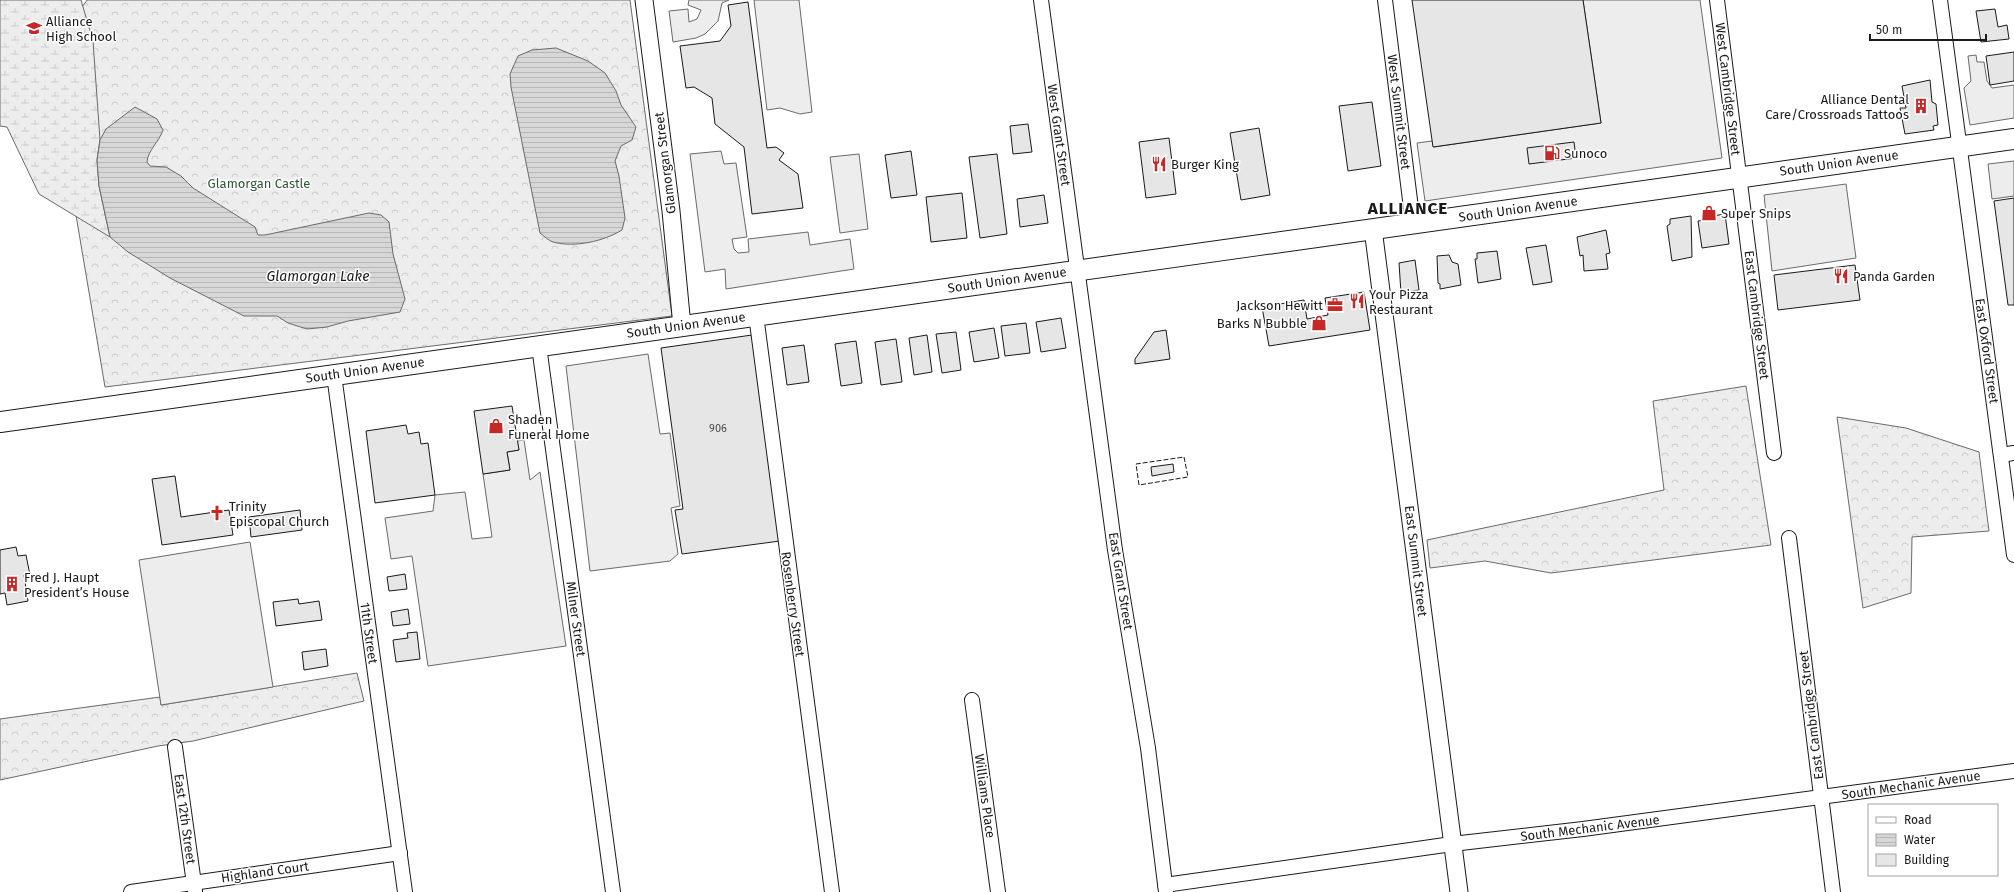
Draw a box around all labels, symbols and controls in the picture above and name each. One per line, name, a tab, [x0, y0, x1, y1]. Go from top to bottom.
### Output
place label: Alliance High School	[46, 14, 116, 44]
scale bar	[1870, 16, 1986, 42]
school or university icon: Alliance High School	[25, 19, 43, 37]
street label: West Cambridge Street	[1712, 22, 1744, 157]
text: 50 m	[1876, 23, 1902, 37]
street label: West Summit Street	[1384, 54, 1414, 171]
street label: West Grant Street	[1044, 83, 1074, 187]
place label: Alliance Dental Care/Crossroads Tattoos	[1765, 92, 1909, 122]
building icon: Alliance Dental Care/Crossroads Tattoos	[1912, 97, 1930, 115]
street label: Glamorgan Street	[651, 111, 679, 215]
fuel station icon: Sunoco	[1543, 144, 1561, 162]
place label: Sunoco	[1564, 146, 1607, 161]
street label: South Union Avenue	[1779, 147, 1899, 179]
restaurant icon: Burger King	[1150, 155, 1168, 173]
place label: Burger King	[1171, 157, 1239, 172]
park label: Glamorgan Castle	[208, 176, 310, 191]
street label: South Union Avenue	[1458, 193, 1578, 225]
district label: ALLIANCE	[1367, 198, 1448, 219]
shop icon: Super Snips	[1700, 204, 1718, 222]
place label: Super Snips	[1721, 206, 1791, 221]
street label: East Cambridge Street	[1742, 250, 1772, 381]
street label: South Union Avenue	[947, 264, 1067, 296]
restaurant icon: Panda Garden	[1832, 267, 1850, 285]
water label: Glamorgan Lake	[267, 268, 369, 285]
place label: Panda Garden	[1853, 269, 1935, 284]
place label: Your Pizza Restaurant	[1369, 287, 1433, 317]
restaurant icon: Your Pizza Restaurant	[1348, 292, 1366, 310]
office icon: Jackson Hewitt	[1326, 296, 1344, 314]
street label: East Oxford Street	[1972, 297, 2002, 405]
place label: Jackson Hewitt	[1236, 298, 1323, 313]
street label: South Union Avenue	[626, 309, 746, 341]
shop icon: Barks N Bubble	[1310, 314, 1328, 332]
place label: Barks N Bubble	[1217, 316, 1307, 331]
street label: South Union Avenue	[305, 354, 425, 386]
place label: Shaden Funeral Home	[508, 412, 590, 442]
shop icon: Shaden Funeral Home	[487, 417, 505, 435]
house number: 906	[709, 422, 727, 435]
place label: Trinity Episcopal Church	[229, 499, 329, 529]
church icon: Trinity Episcopal Church	[208, 504, 226, 522]
street label: East Summit Street	[1402, 505, 1430, 618]
street label: East Grant Street	[1106, 531, 1136, 631]
street label: Rosenberry Street	[778, 550, 808, 658]
place label: Fred J. Haupt President’s House	[24, 570, 129, 600]
building icon: Fred J. Haupt President’s House	[3, 575, 21, 593]
street label: Milner Street	[563, 580, 589, 658]
street label: 11th Street	[357, 601, 381, 665]
street label: East Cambridge Street	[1796, 649, 1826, 780]
street label: Williams Place	[972, 753, 998, 839]
street label: South Mechanic Avenue	[1841, 768, 1981, 802]
street label: East 12th Street	[171, 773, 199, 865]
legend	[1868, 804, 1998, 876]
street label: South Mechanic Avenue	[1520, 812, 1660, 844]
text: Road	[1904, 813, 1932, 827]
text: Water	[1904, 833, 1936, 847]
text: Building	[1904, 853, 1950, 867]
street label: Highland Court	[220, 858, 310, 886]

